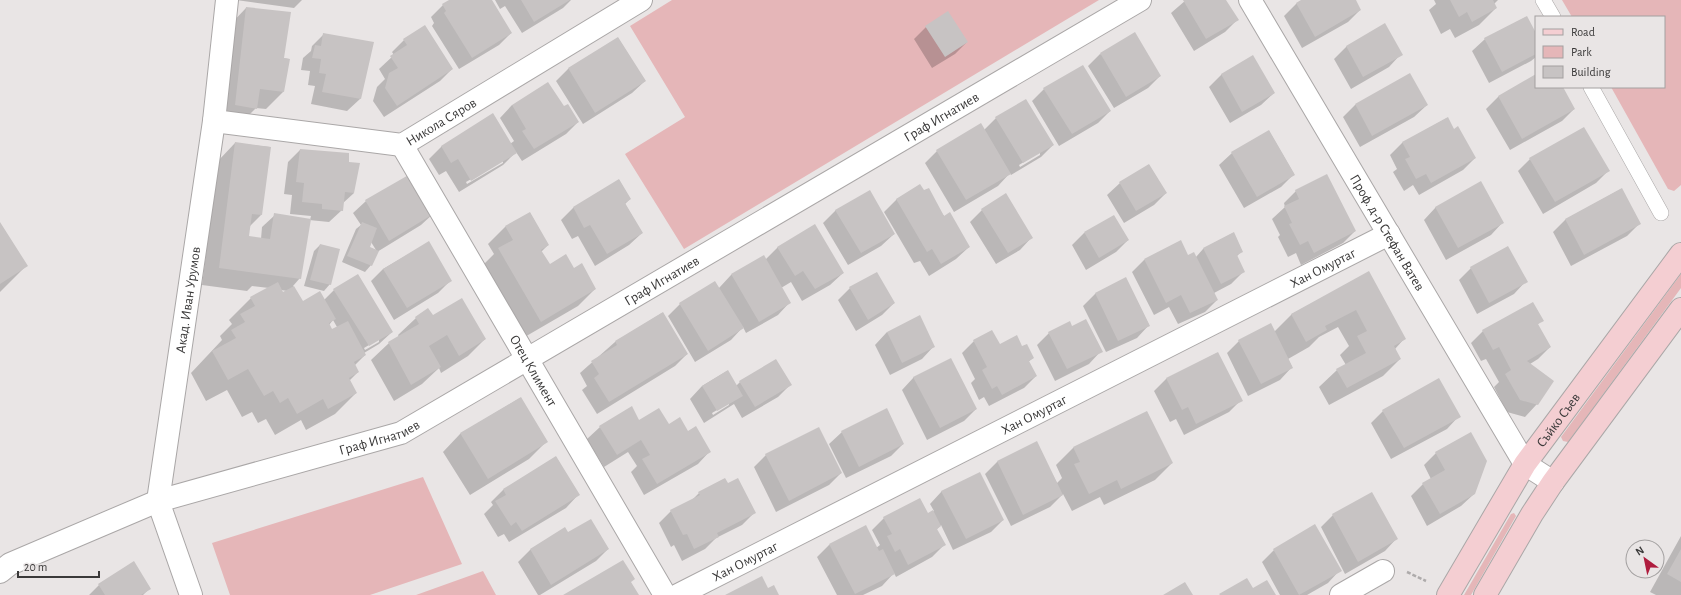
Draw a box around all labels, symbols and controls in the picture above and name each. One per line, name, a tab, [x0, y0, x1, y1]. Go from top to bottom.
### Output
legend	[1535, 16, 1665, 88]
text: Road	[1571, 26, 1595, 38]
text: Park	[1571, 46, 1592, 58]
text: Building	[1571, 66, 1611, 78]
street label: Граф Игнатиев	[902, 90, 982, 145]
street label: Никола Сяров	[404, 96, 479, 149]
street label: Проф. д-р Стефан Ватев	[1347, 172, 1427, 293]
street label: Акад. Иван Урумов	[174, 246, 203, 354]
street label: Хан Омуртаг	[1288, 246, 1358, 291]
street label: Граф Игнатиев	[622, 254, 702, 309]
street label: Отец Климент	[507, 333, 560, 410]
street label: Съйко Съев	[1534, 391, 1583, 450]
street label: Хан Омуртаг	[999, 393, 1069, 438]
street label: Граф Игнатиев	[338, 418, 422, 458]
street label: Хан Омуртаг	[710, 539, 780, 584]
north arrow	[1625, 539, 1665, 579]
text: N	[1634, 544, 1646, 558]
scale bar	[18, 553, 99, 579]
text: 20 m	[24, 561, 47, 573]

